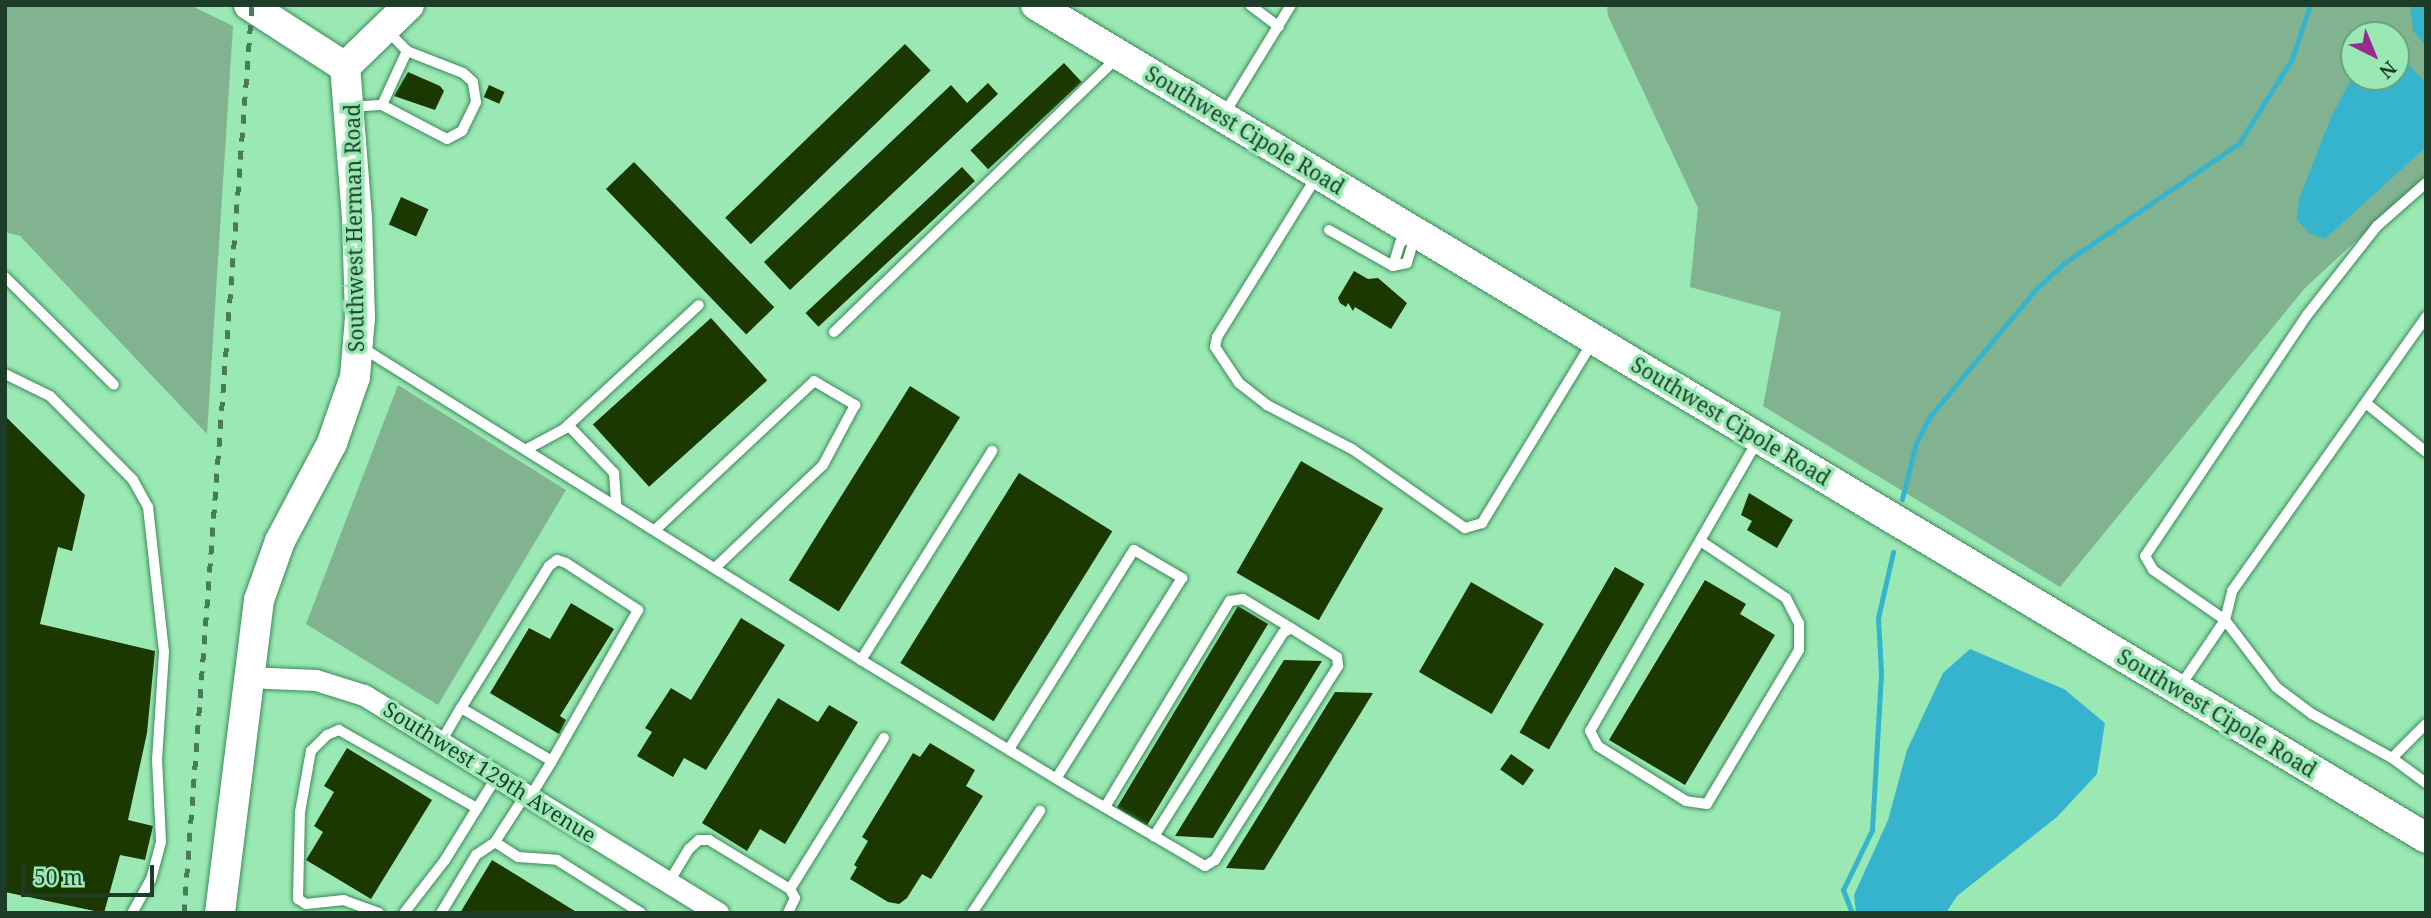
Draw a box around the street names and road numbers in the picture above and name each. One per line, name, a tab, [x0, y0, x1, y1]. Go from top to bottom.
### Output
street label: Southwest Cipole Road	[1141, 61, 1349, 199]
street label: Southwest Herman Road	[339, 104, 369, 352]
street label: Southwest Cipole Road	[1627, 352, 1835, 490]
street label: Southwest Cipole Road	[2113, 644, 2321, 782]
street label: Southwest 129th Avenue	[379, 696, 601, 848]

